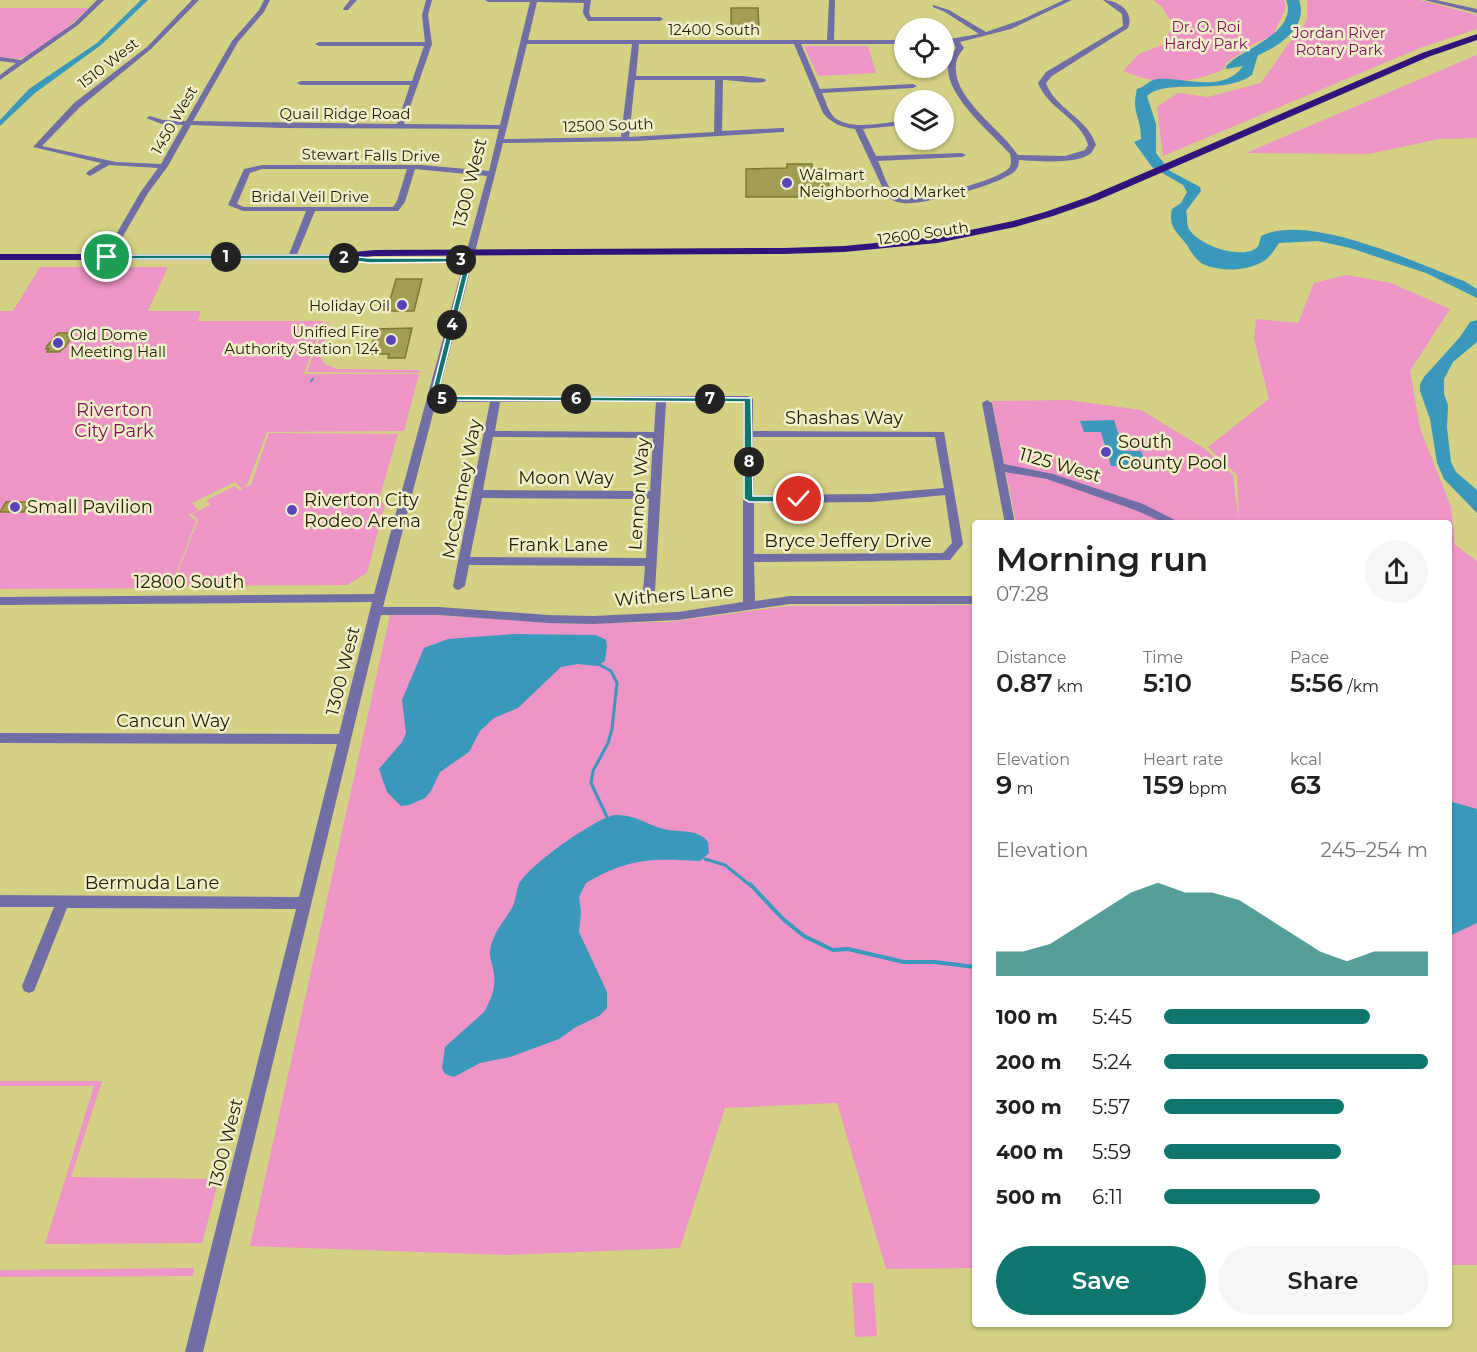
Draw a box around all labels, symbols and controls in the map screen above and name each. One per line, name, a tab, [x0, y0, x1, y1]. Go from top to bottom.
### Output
park label: Dr. O. Roi Hardy Park	[1164, 17, 1248, 53]
map controls	[894, 18, 954, 150]
button: locate	[894, 18, 954, 78]
street label: 12400 South	[668, 20, 760, 39]
park label: Jordan River Rotary Park	[1291, 23, 1386, 59]
street label: 1510 West	[74, 34, 142, 92]
street label: 1450 West	[147, 82, 201, 158]
button: layers	[894, 90, 954, 150]
street label: Quail Ridge Road	[279, 104, 411, 123]
street label: 12500 South	[562, 114, 654, 136]
street label: 1300 West	[448, 136, 492, 230]
street label: Stewart Falls Drive	[302, 144, 440, 166]
place label: Walmart Neighborhood Market	[799, 165, 966, 201]
marker: Walmart Neighborhood Market	[780, 176, 794, 190]
street label: Bridal Veil Drive	[251, 187, 369, 206]
street label: 12600 South	[876, 217, 970, 249]
pin	[81, 231, 132, 282]
icon: arrive	[90, 240, 123, 273]
pin: 1	[211, 242, 241, 272]
pin: 2	[329, 243, 359, 273]
pin: 3	[446, 245, 476, 275]
text: 1	[223, 247, 229, 266]
text: 2	[339, 248, 349, 267]
text: 3	[456, 250, 466, 269]
place label: Holiday Oil	[309, 296, 390, 315]
marker: Holiday Oil	[395, 298, 409, 312]
pin: 4	[437, 310, 467, 340]
text: 4	[446, 315, 458, 334]
place label: Unified Fire Authority Station 124	[224, 322, 379, 358]
place label: Old Dome Meeting Hall	[70, 325, 166, 361]
marker: Unified Fire Authority Station 124	[384, 333, 398, 347]
marker: Old Dome Meeting Hall	[51, 336, 65, 350]
pin: 5	[427, 384, 457, 414]
pin: 6	[561, 384, 591, 414]
pin: 7	[695, 384, 725, 414]
text: 5	[437, 389, 447, 408]
text: 6	[571, 389, 581, 408]
text: 7	[705, 389, 715, 408]
park label: Riverton City Park	[74, 399, 154, 442]
street label: Shashas Way	[785, 407, 903, 429]
street label: McCartney Way	[438, 417, 486, 561]
place label: South County Pool	[1118, 431, 1227, 474]
street label: Lennon Way	[624, 437, 654, 551]
street label: 1125 West	[1017, 443, 1103, 487]
marker: South County Pool	[1099, 445, 1113, 459]
pin: 8	[734, 447, 764, 477]
text: 8	[744, 452, 754, 471]
street label: Moon Way	[518, 467, 614, 489]
pin	[773, 473, 824, 524]
icon: check	[782, 482, 815, 515]
place label: Riverton City Rodeo Arena	[304, 489, 421, 532]
place label: Small Pavilion	[27, 496, 153, 518]
marker: Small Pavilion	[8, 500, 22, 514]
marker: Riverton City Rodeo Arena	[285, 503, 299, 517]
street label: Bryce Jeffery Drive	[764, 530, 932, 552]
street label: Frank Lane	[508, 534, 608, 556]
text: Morning run	[996, 539, 1208, 579]
button: share	[1365, 540, 1428, 603]
street label: 12800 South	[134, 571, 244, 593]
street label: Withers Lane	[613, 579, 735, 611]
text: 07:28	[996, 582, 1049, 606]
street label: 1300 West	[321, 624, 365, 718]
text: Distance	[996, 648, 1066, 667]
text: Time	[1143, 648, 1183, 667]
text: Pace	[1290, 648, 1329, 667]
text: 0.87	[996, 667, 1053, 699]
text: 5:10	[1143, 667, 1192, 699]
text: 5:56	[1290, 667, 1343, 699]
text: km	[1053, 677, 1083, 696]
text: /km	[1343, 677, 1379, 696]
street label: Cancun Way	[116, 710, 230, 732]
text: Elevation	[996, 750, 1070, 769]
text: Heart rate	[1143, 750, 1223, 769]
text: kcal	[1290, 750, 1322, 769]
text: 9	[996, 769, 1012, 801]
text: 159	[1143, 769, 1184, 801]
text: 63	[1290, 769, 1321, 801]
text: m	[1012, 779, 1033, 798]
text: bpm	[1184, 779, 1227, 798]
text: Elevation	[996, 838, 1088, 862]
text: 245–254 m	[1320, 838, 1428, 862]
street label: Bermuda Lane	[85, 872, 219, 894]
text: 100 m	[996, 1005, 1058, 1029]
text: 5:45	[1092, 1005, 1132, 1029]
text: 200 m	[996, 1050, 1062, 1074]
text: 5:24	[1092, 1050, 1132, 1074]
text: 300 m	[996, 1095, 1062, 1119]
text: 5:57	[1092, 1095, 1130, 1119]
street label: 1300 West	[204, 1096, 248, 1190]
text: 400 m	[996, 1140, 1064, 1164]
text: 5:59	[1092, 1140, 1131, 1164]
text: 500 m	[996, 1185, 1062, 1209]
text: 6:11	[1092, 1185, 1123, 1209]
button: Save	[996, 1246, 1206, 1315]
button: Share	[1218, 1246, 1428, 1315]

